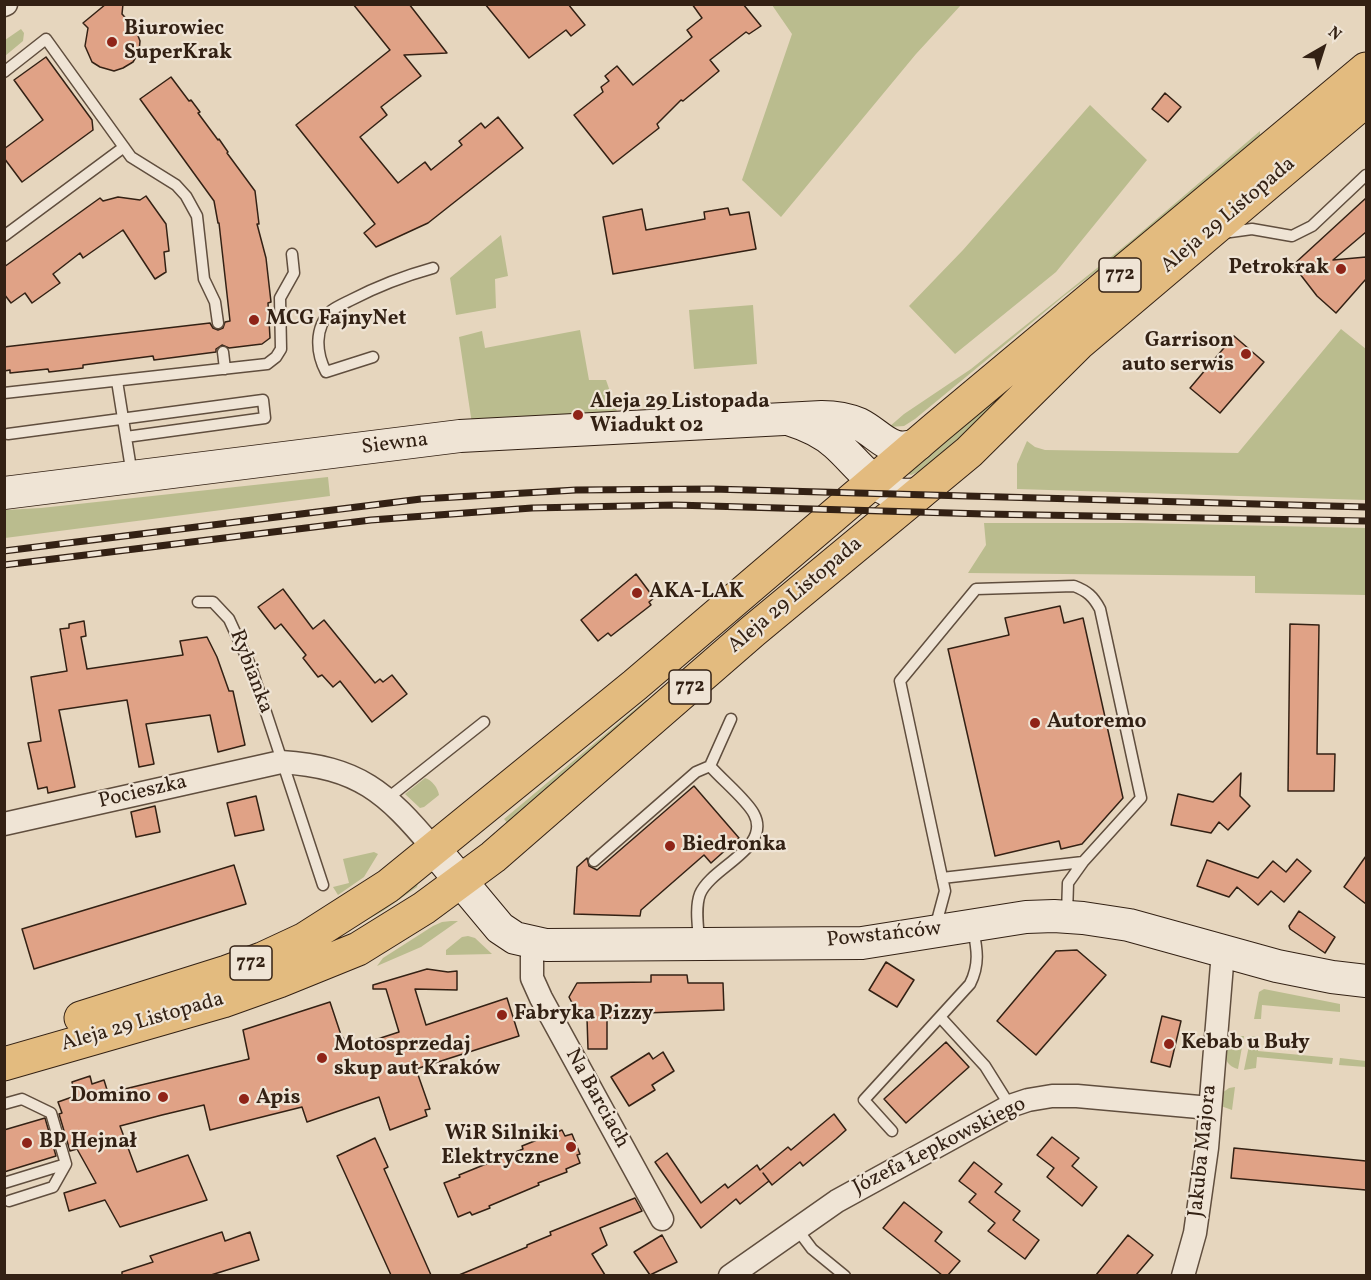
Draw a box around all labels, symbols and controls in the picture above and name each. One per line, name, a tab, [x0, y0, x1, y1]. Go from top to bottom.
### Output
place label: Biurowiec SuperKrak	[124, 17, 232, 67]
north arrow	[1293, 18, 1353, 78]
text: N	[1323, 22, 1346, 46]
marker: Biurowiec SuperKrak	[105, 35, 119, 49]
street label: Aleja 29 Listopada	[1157, 152, 1301, 280]
place label: Petrokrak	[1229, 256, 1329, 282]
road number: 772	[1099, 258, 1141, 292]
marker: Petrokrak	[1334, 262, 1348, 276]
place label: MCG FajnyNet	[266, 307, 406, 333]
marker: MCG FajnyNet	[247, 313, 261, 327]
place label: Garrison auto serwis	[1122, 329, 1234, 379]
marker: Garrison auto serwis	[1239, 347, 1253, 361]
place label: Aleja 29 Listopada Wiadukt 02	[590, 390, 770, 440]
marker: Aleja 29 Listopada Wiadukt 02	[571, 408, 585, 422]
street label: Siewna	[360, 428, 430, 462]
street label: Aleja 29 Listopada	[724, 532, 868, 660]
place label: AKA-LAK	[649, 580, 744, 606]
marker: AKA-LAK	[630, 586, 644, 600]
street label: Rybianka	[223, 627, 277, 717]
road number: 772	[669, 670, 711, 704]
place label: Autoremo	[1047, 710, 1146, 736]
marker: Autoremo	[1028, 716, 1042, 730]
street label: Pocieszka	[96, 771, 190, 815]
place label: Biedronka	[682, 833, 787, 859]
marker: Biedronka	[663, 839, 677, 853]
street label: Powstańców	[826, 917, 942, 955]
road number: 772	[230, 946, 272, 980]
street label: Aleja 29 Listopada	[59, 988, 227, 1058]
place label: Fabryka Pizzy	[514, 1002, 653, 1028]
marker: Fabryka Pizzy	[495, 1008, 509, 1022]
place label: Kebab u Buły	[1181, 1031, 1310, 1057]
place label: Motosprzedaj skup aut Kraków	[334, 1033, 500, 1083]
marker: Kebab u Buły	[1162, 1037, 1176, 1051]
street label: Na Barciach	[558, 1045, 634, 1153]
marker: Motosprzedaj skup aut Kraków	[315, 1051, 329, 1065]
street label: Jakuba Majora	[1185, 1083, 1223, 1219]
place label: Domino	[70, 1084, 151, 1110]
place label: Apis	[256, 1086, 300, 1112]
marker: Domino	[156, 1090, 170, 1104]
marker: Apis	[237, 1092, 251, 1106]
street label: Józefa Łepkowskiego	[849, 1092, 1031, 1202]
place label: WiR Silniki Elektryczne	[441, 1122, 559, 1172]
place label: BP Hejnał	[39, 1130, 137, 1156]
marker: BP Hejnał	[20, 1136, 34, 1150]
marker: WiR Silniki Elektryczne	[564, 1140, 578, 1154]

